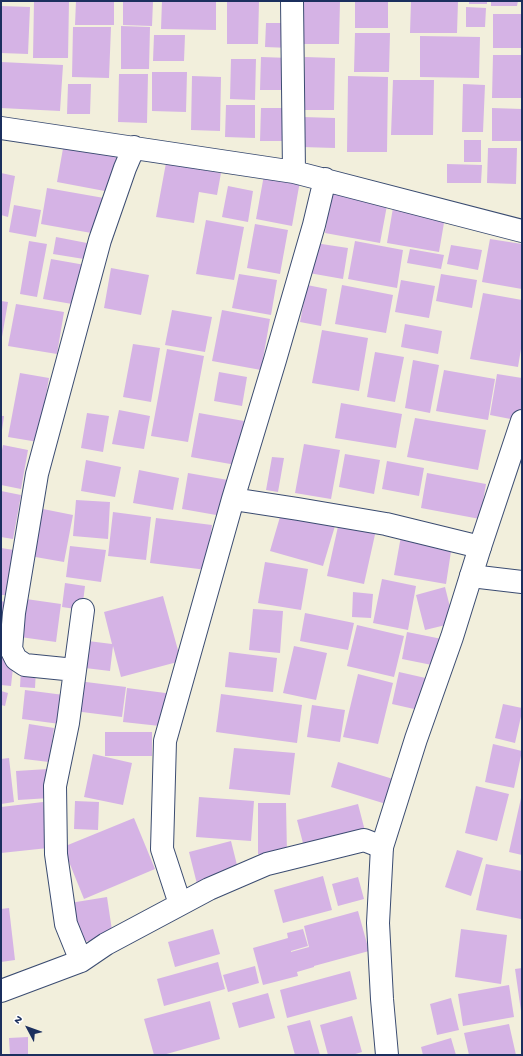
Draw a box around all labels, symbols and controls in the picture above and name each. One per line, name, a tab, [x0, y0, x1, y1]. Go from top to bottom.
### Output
north arrow	[8, 1008, 48, 1048]
text: N	[12, 1013, 26, 1027]

